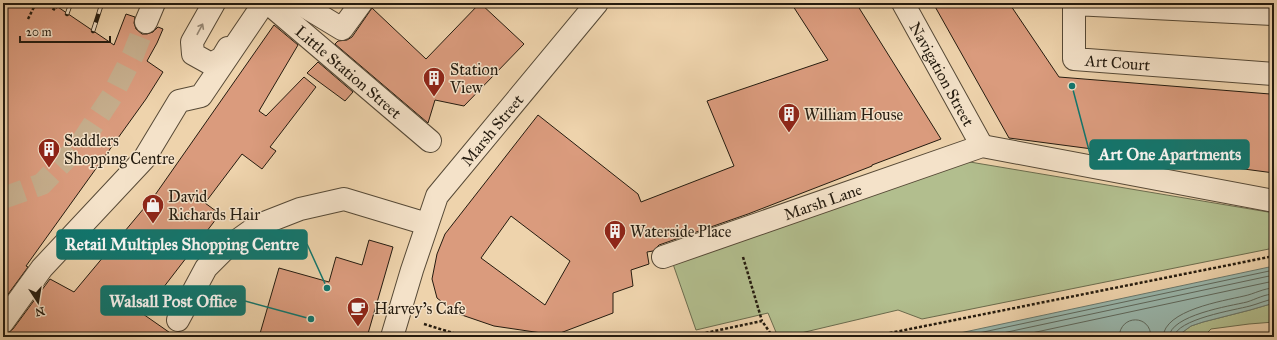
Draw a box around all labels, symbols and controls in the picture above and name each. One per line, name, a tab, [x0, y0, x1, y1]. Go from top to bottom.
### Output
scale bar	[20, 18, 110, 44]
street label: Navigation Street	[905, 19, 978, 130]
street label: Little Station Street	[291, 22, 406, 123]
one-way arrow	[196, 23, 204, 35]
text: 20 m	[26, 25, 52, 39]
street label: Art Court	[1083, 51, 1151, 75]
place label: Station View	[449, 60, 499, 97]
building icon: Station View	[421, 65, 447, 98]
street label: Marsh Street	[457, 90, 528, 170]
building icon: William House	[776, 101, 802, 134]
place label: William House	[804, 105, 903, 124]
place label: Saddlers Shopping Centre	[64, 131, 175, 169]
building icon: Saddlers Shopping Centre	[36, 136, 62, 169]
callout: Art One Apartments	[1090, 140, 1249, 169]
text: Art One Apartments	[1098, 144, 1241, 165]
street label: Marsh Lane	[781, 179, 865, 224]
place label: David Richards Hair	[168, 187, 260, 224]
shop icon: David Richards Hair	[140, 192, 166, 225]
building icon: Waterside Place	[602, 218, 628, 251]
place label: Waterside Place	[630, 222, 732, 241]
callout: Retail Multiples Shopping Centre	[57, 230, 307, 259]
text: Retail Multiples Shopping Centre	[65, 234, 299, 255]
north arrow	[18, 282, 58, 322]
callout: Walsall Post Office	[101, 286, 245, 315]
text: Walsall Post Office	[109, 291, 237, 312]
cafe icon: Harvey's Cafe	[345, 295, 371, 328]
place label: Harvey's Cafe	[374, 299, 466, 318]
text: N	[33, 304, 46, 319]

